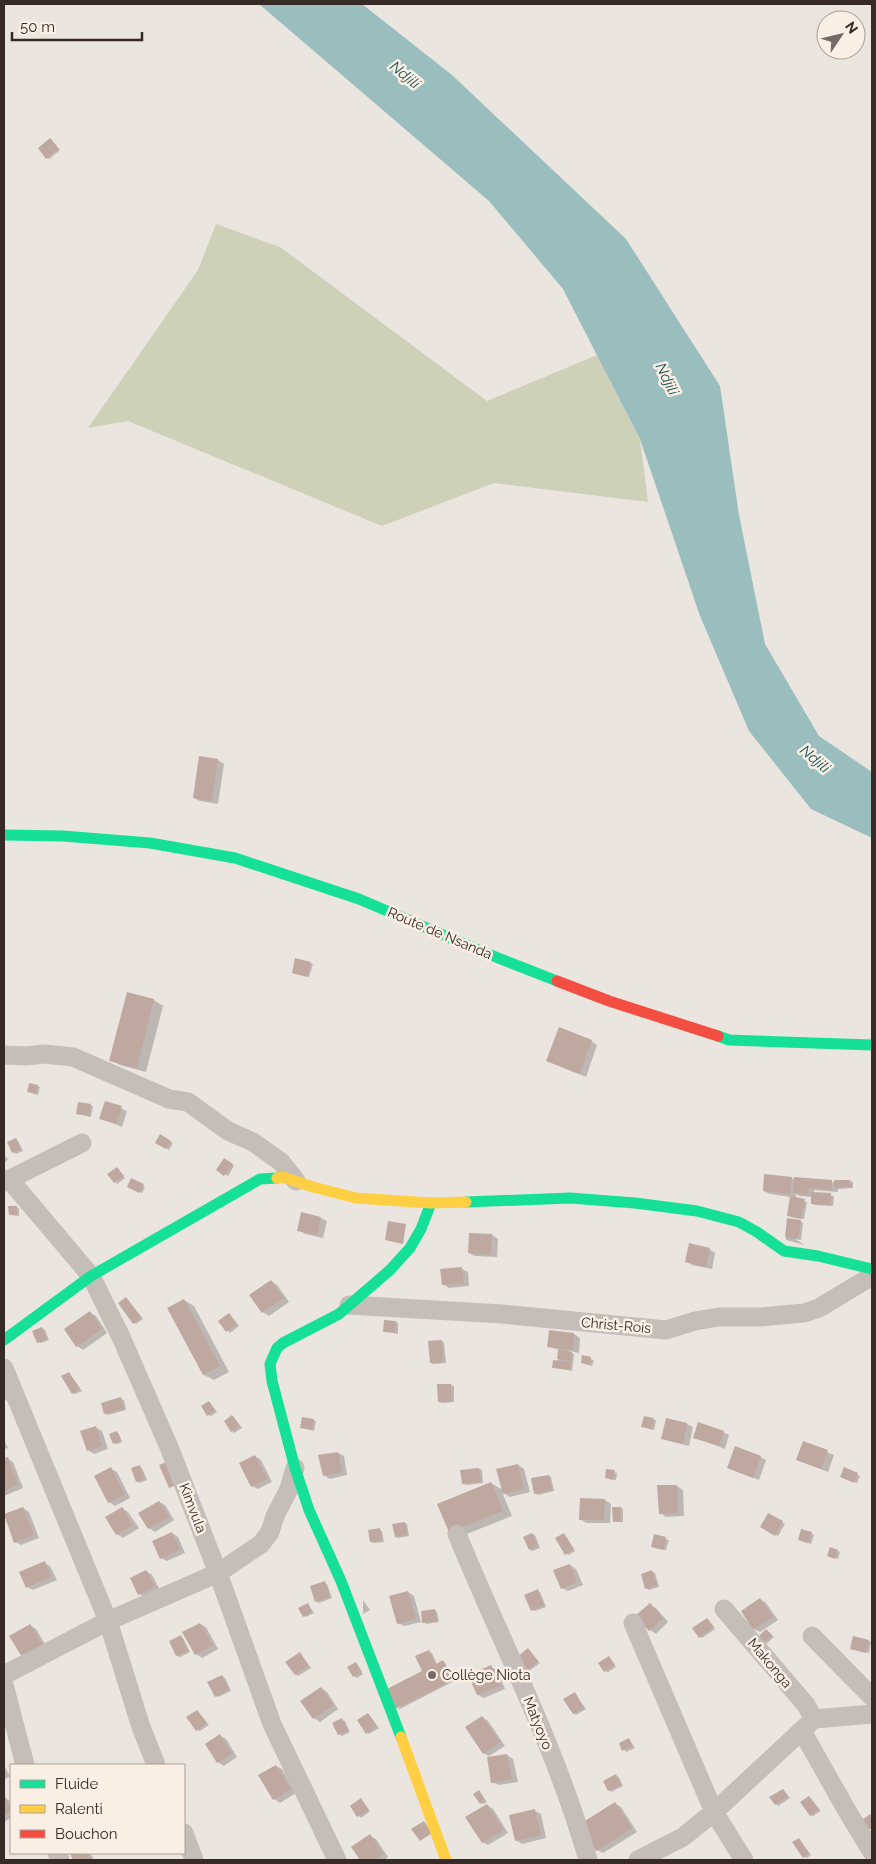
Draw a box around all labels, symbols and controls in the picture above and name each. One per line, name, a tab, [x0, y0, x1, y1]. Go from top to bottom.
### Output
scale bar	[12, 10, 142, 42]
north arrow	[816, 10, 866, 60]
text: 50 m	[20, 18, 55, 36]
text: N	[842, 19, 861, 37]
water label: Ndjili	[386, 57, 424, 93]
water label: Ndjili	[652, 360, 683, 399]
water label: Ndjili	[796, 741, 834, 777]
street label: Route de Nsanda	[385, 904, 495, 962]
street label: Christ-Rois	[580, 1314, 652, 1336]
street label: Kimvula	[176, 1481, 210, 1535]
street label: Makonga	[745, 1635, 795, 1691]
place label: Collège Niota	[442, 1667, 531, 1683]
marker: Collège Niota	[426, 1669, 438, 1681]
street label: Matyoyo	[520, 1694, 556, 1752]
legend	[10, 1764, 185, 1854]
text: Fluide	[55, 1775, 98, 1793]
text: Ralenti	[55, 1800, 103, 1818]
text: Bouchon	[55, 1825, 117, 1843]

